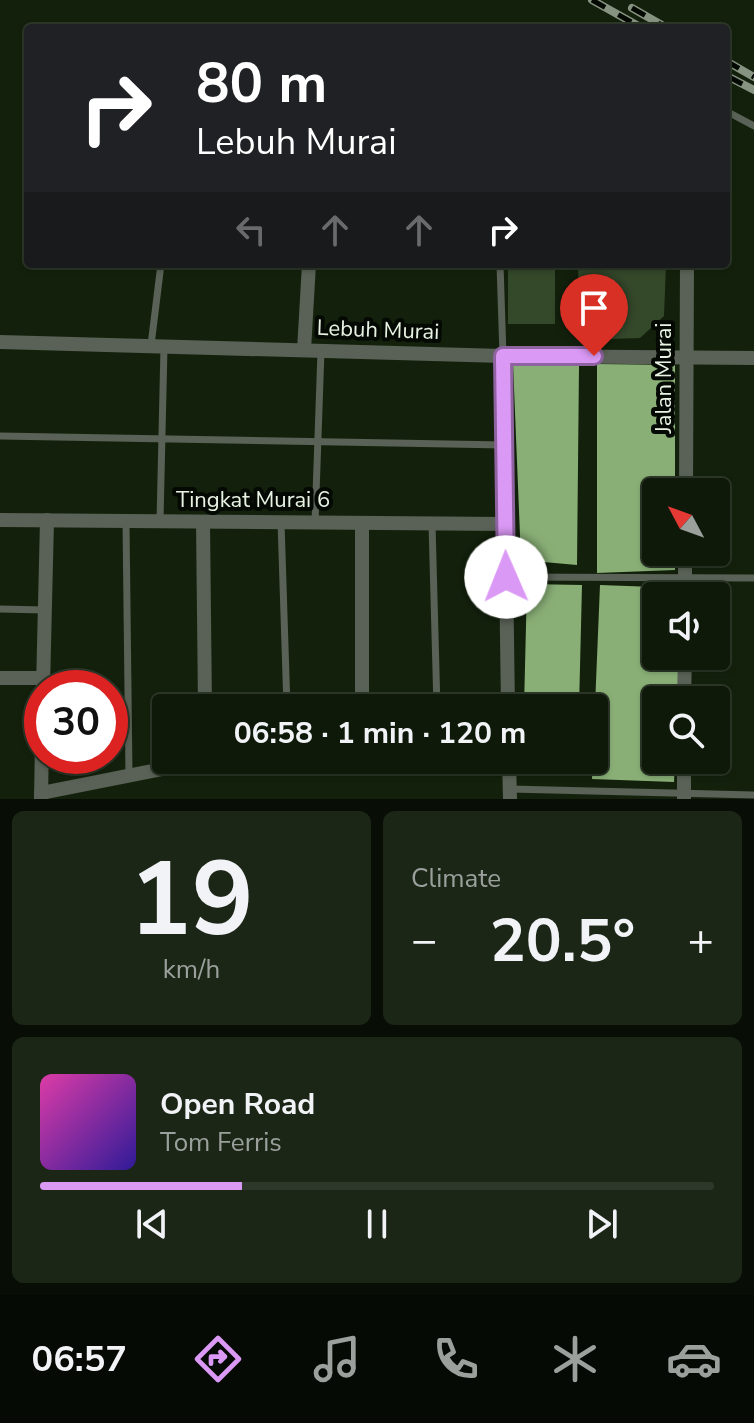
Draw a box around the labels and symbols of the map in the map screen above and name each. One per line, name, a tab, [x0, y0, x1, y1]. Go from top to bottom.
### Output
pin	[560, 274, 628, 356]
street label: Lebuh Murai	[316, 313, 440, 347]
street label: Jalan Murai	[649, 323, 679, 434]
north arrow	[642, 478, 730, 566]
street label: Tingkat Murai 6	[176, 485, 330, 515]
position arrow	[464, 535, 548, 619]
speed limit sign: 30	[24, 670, 128, 774]

